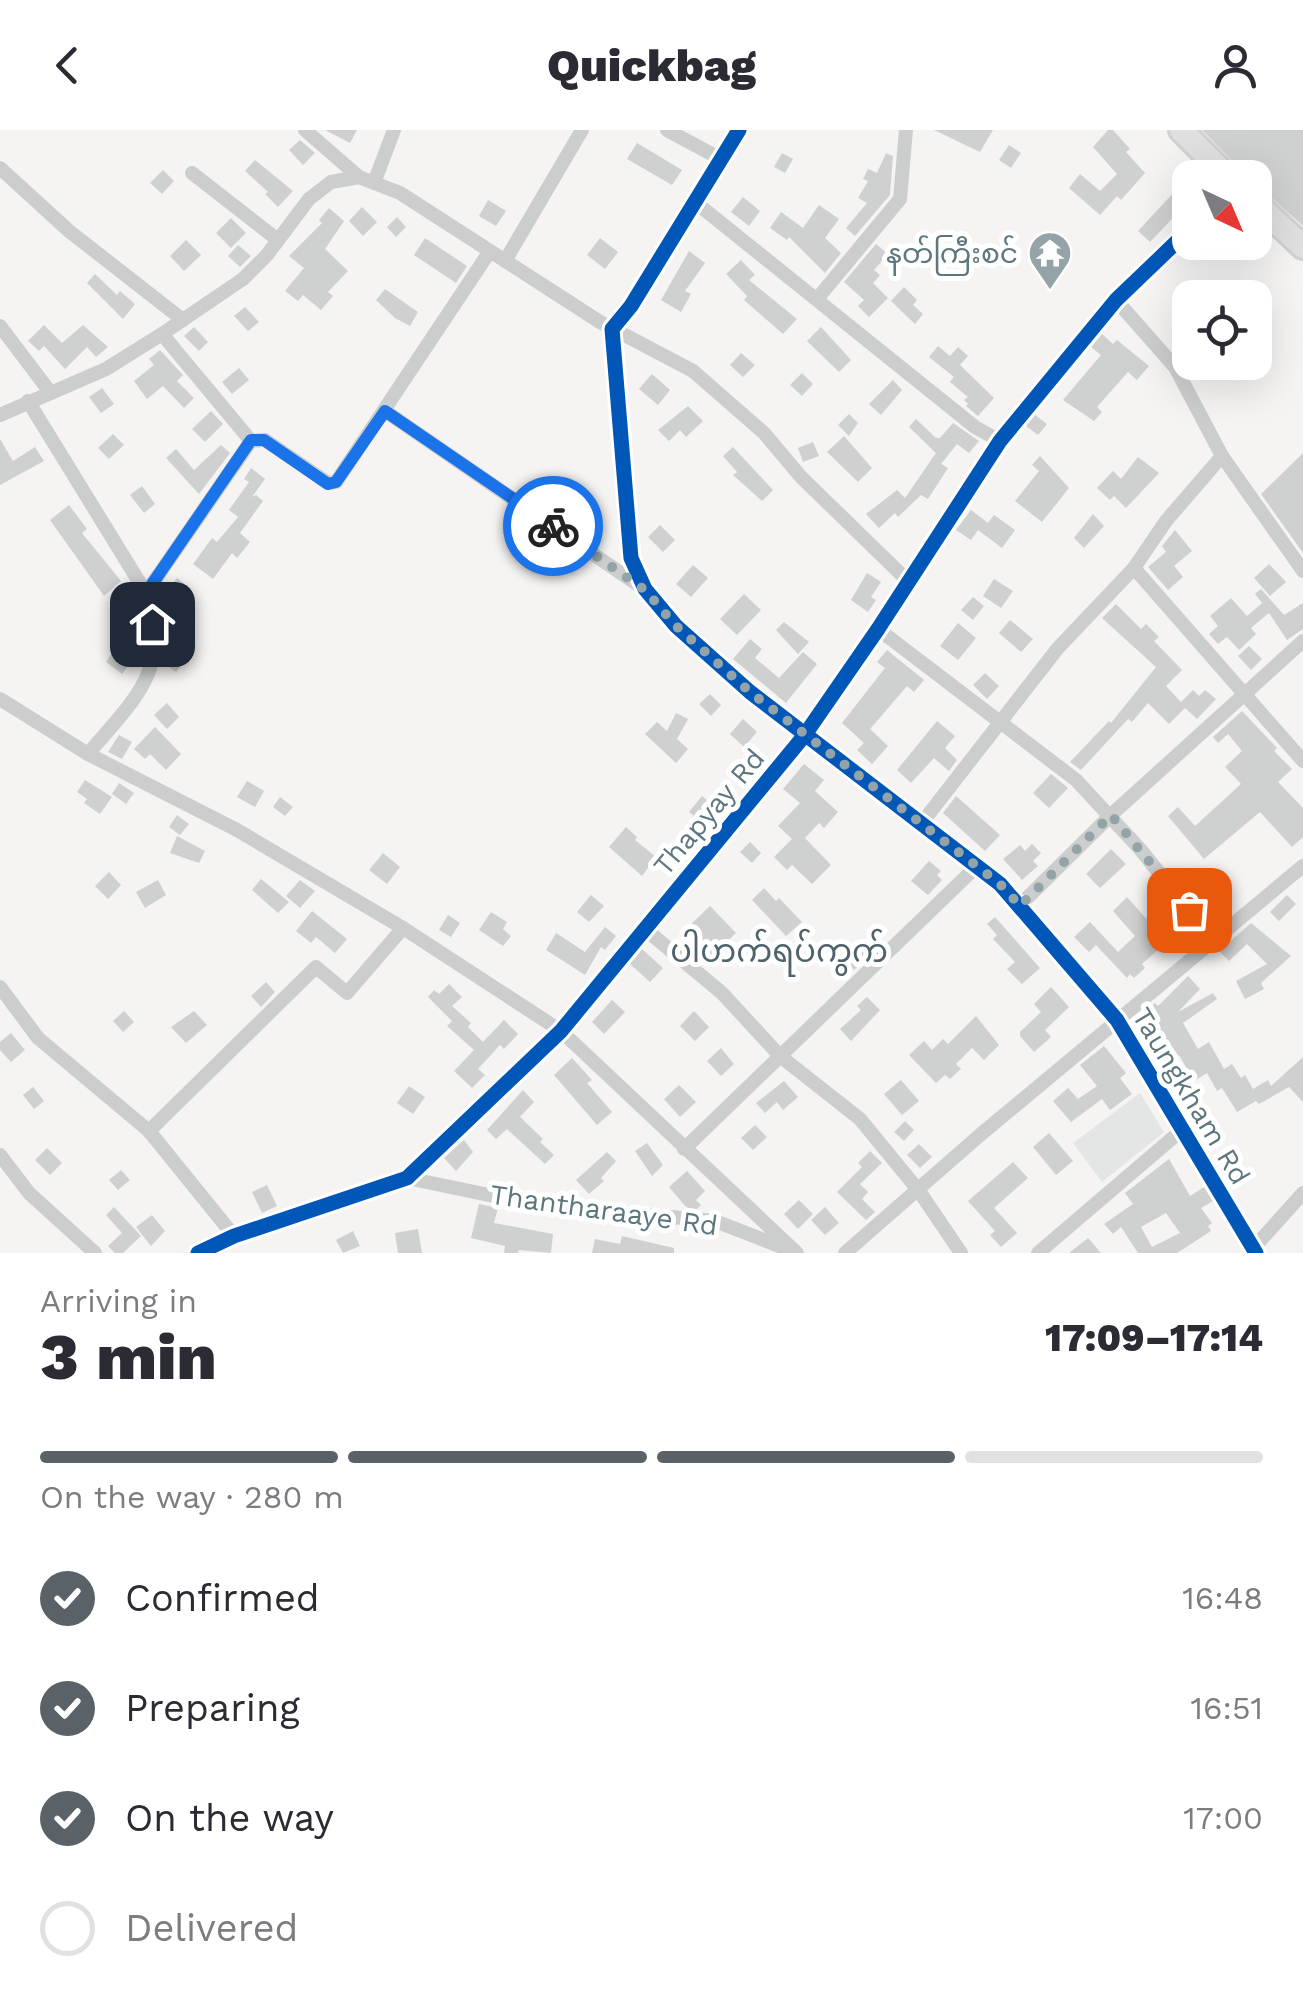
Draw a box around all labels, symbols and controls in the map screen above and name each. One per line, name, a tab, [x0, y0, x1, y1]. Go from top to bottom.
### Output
icon: back	[40, 38, 95, 93]
icon: person	[1208, 38, 1263, 93]
text: Quickbag	[547, 39, 756, 92]
north arrow	[1172, 160, 1272, 260]
map controls	[1172, 160, 1272, 380]
temple icon: နတ်ကြီးစင်	[1027, 230, 1073, 291]
place label: နတ်ကြီးစင်	[886, 235, 1018, 276]
button: locate	[1172, 280, 1272, 380]
courier	[503, 476, 603, 576]
icon: bike	[526, 499, 581, 554]
pin	[110, 582, 195, 667]
icon: home	[125, 597, 180, 652]
street label: Thapyay Rd	[647, 742, 771, 882]
pin	[1147, 868, 1232, 953]
icon: bag	[1162, 883, 1217, 938]
district label: ပါဟက်ရပ်ကွက်	[670, 928, 888, 977]
street label: Taungkham Rd	[1125, 1002, 1257, 1190]
street label: Thantharaaye Rd	[488, 1178, 720, 1242]
text: Arriving in	[40, 1282, 197, 1320]
text: 17:09–17:14	[1045, 1316, 1263, 1360]
text: 3 min	[40, 1319, 217, 1395]
text: On the way · 280 m	[40, 1478, 344, 1516]
icon: check	[40, 1571, 95, 1626]
text: Confirmed	[125, 1576, 320, 1620]
text: 16:48	[1182, 1579, 1263, 1617]
icon: check	[40, 1681, 95, 1736]
text: Preparing	[125, 1686, 300, 1730]
text: 16:51	[1190, 1689, 1263, 1727]
icon: check	[40, 1791, 95, 1846]
text: On the way	[125, 1796, 334, 1840]
text: 17:00	[1183, 1799, 1263, 1837]
text: Delivered	[125, 1906, 298, 1950]

